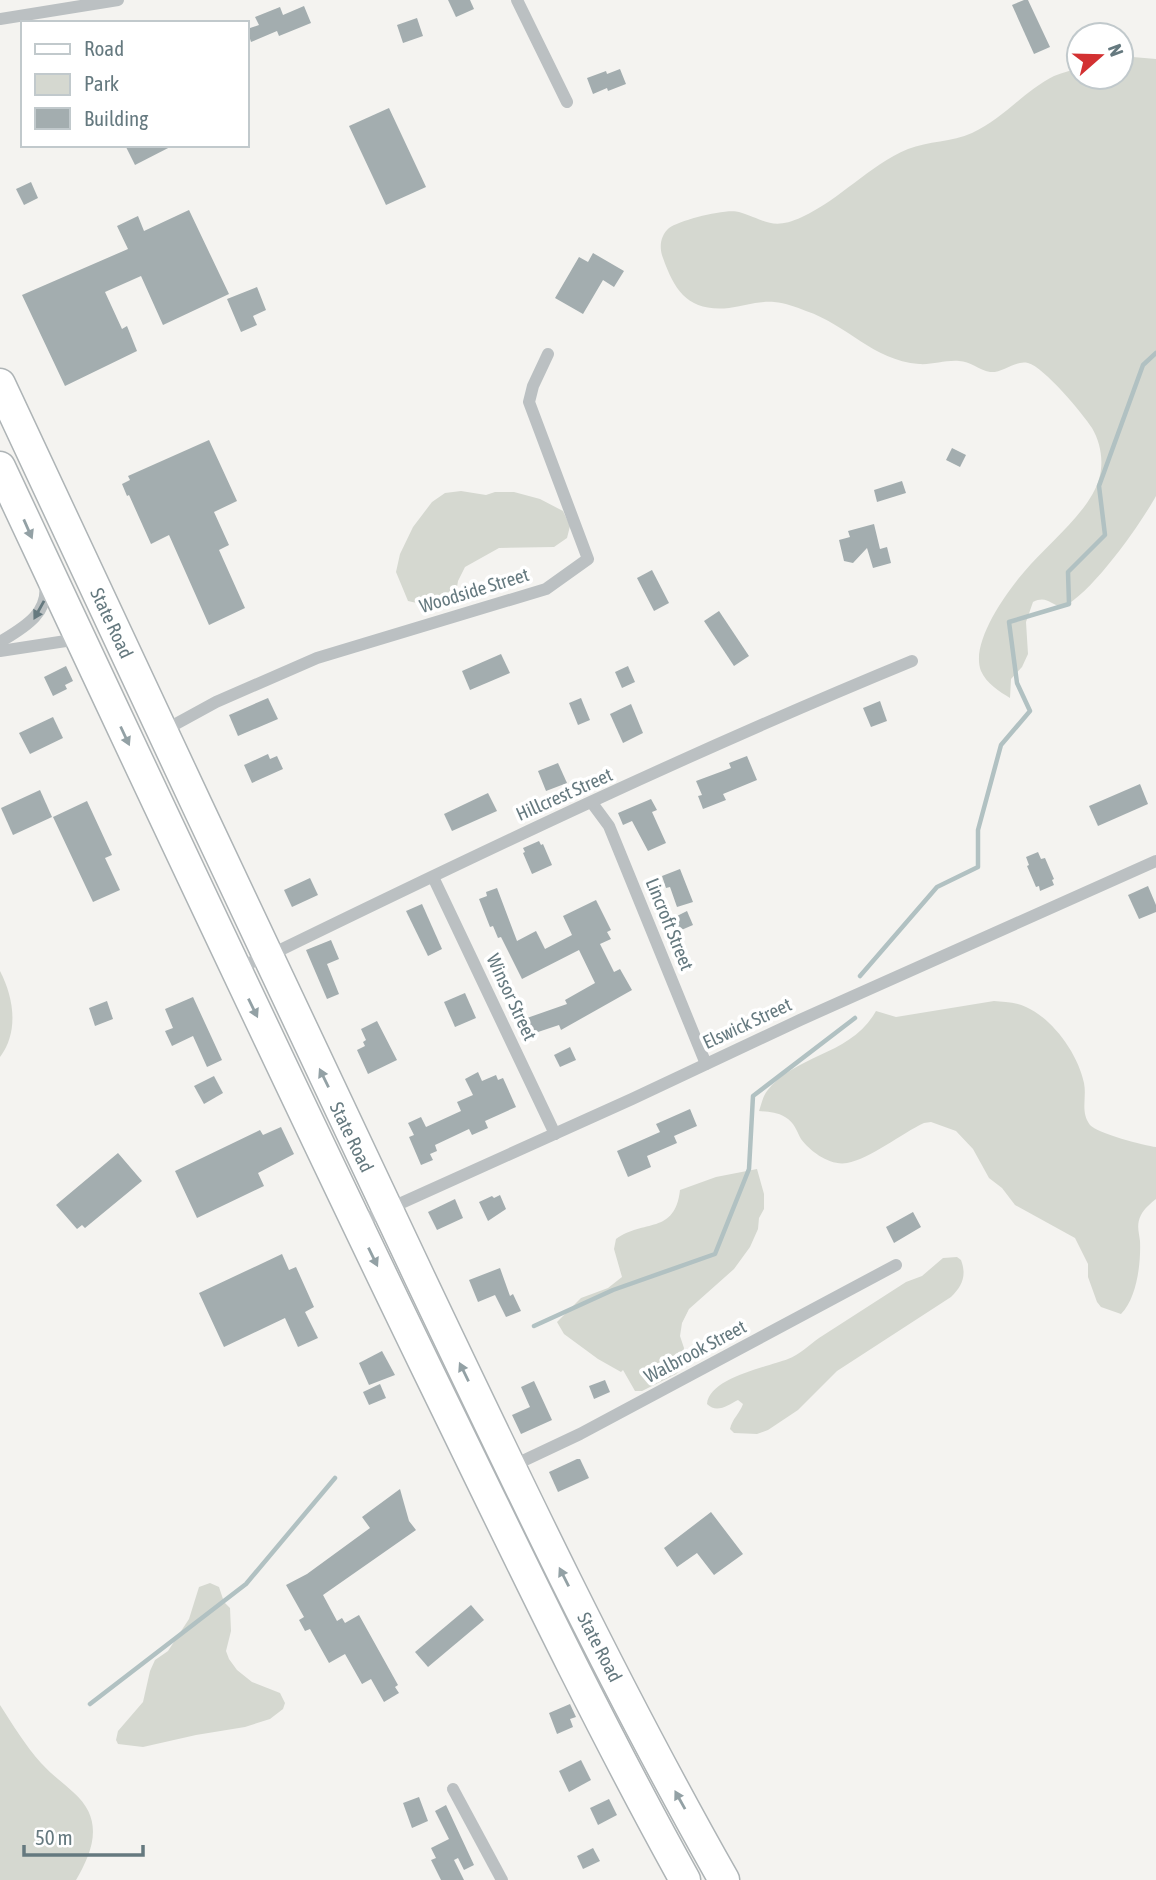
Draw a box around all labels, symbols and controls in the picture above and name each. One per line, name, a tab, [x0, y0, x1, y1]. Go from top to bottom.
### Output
legend	[21, 21, 248, 147]
north arrow	[1065, 21, 1135, 91]
text: Road	[84, 36, 124, 60]
text: N	[1104, 41, 1128, 59]
text: Park	[84, 71, 119, 95]
text: Building	[84, 106, 148, 130]
one-way arrow	[23, 519, 34, 540]
street label: Woodside Street	[417, 563, 531, 617]
street label: State Road	[86, 584, 138, 662]
one-way arrow	[33, 600, 45, 620]
one-way arrow	[119, 726, 130, 746]
street label: Hillcrest Street	[512, 763, 616, 825]
street label: Lincroft Street	[642, 875, 698, 973]
street label: Winsor Street	[482, 950, 542, 1044]
street label: Elswick Street	[699, 993, 795, 1053]
one-way arrow	[248, 998, 259, 1018]
one-way arrow	[318, 1068, 330, 1088]
street label: State Road	[326, 1098, 378, 1176]
one-way arrow	[367, 1247, 378, 1267]
street label: Walbrook Street	[640, 1315, 750, 1387]
one-way arrow	[459, 1362, 470, 1382]
one-way arrow	[558, 1567, 569, 1587]
street label: State Road	[573, 1609, 627, 1685]
one-way arrow	[674, 1790, 686, 1810]
scale bar	[24, 1814, 144, 1858]
text: 50 m	[35, 1825, 73, 1849]

